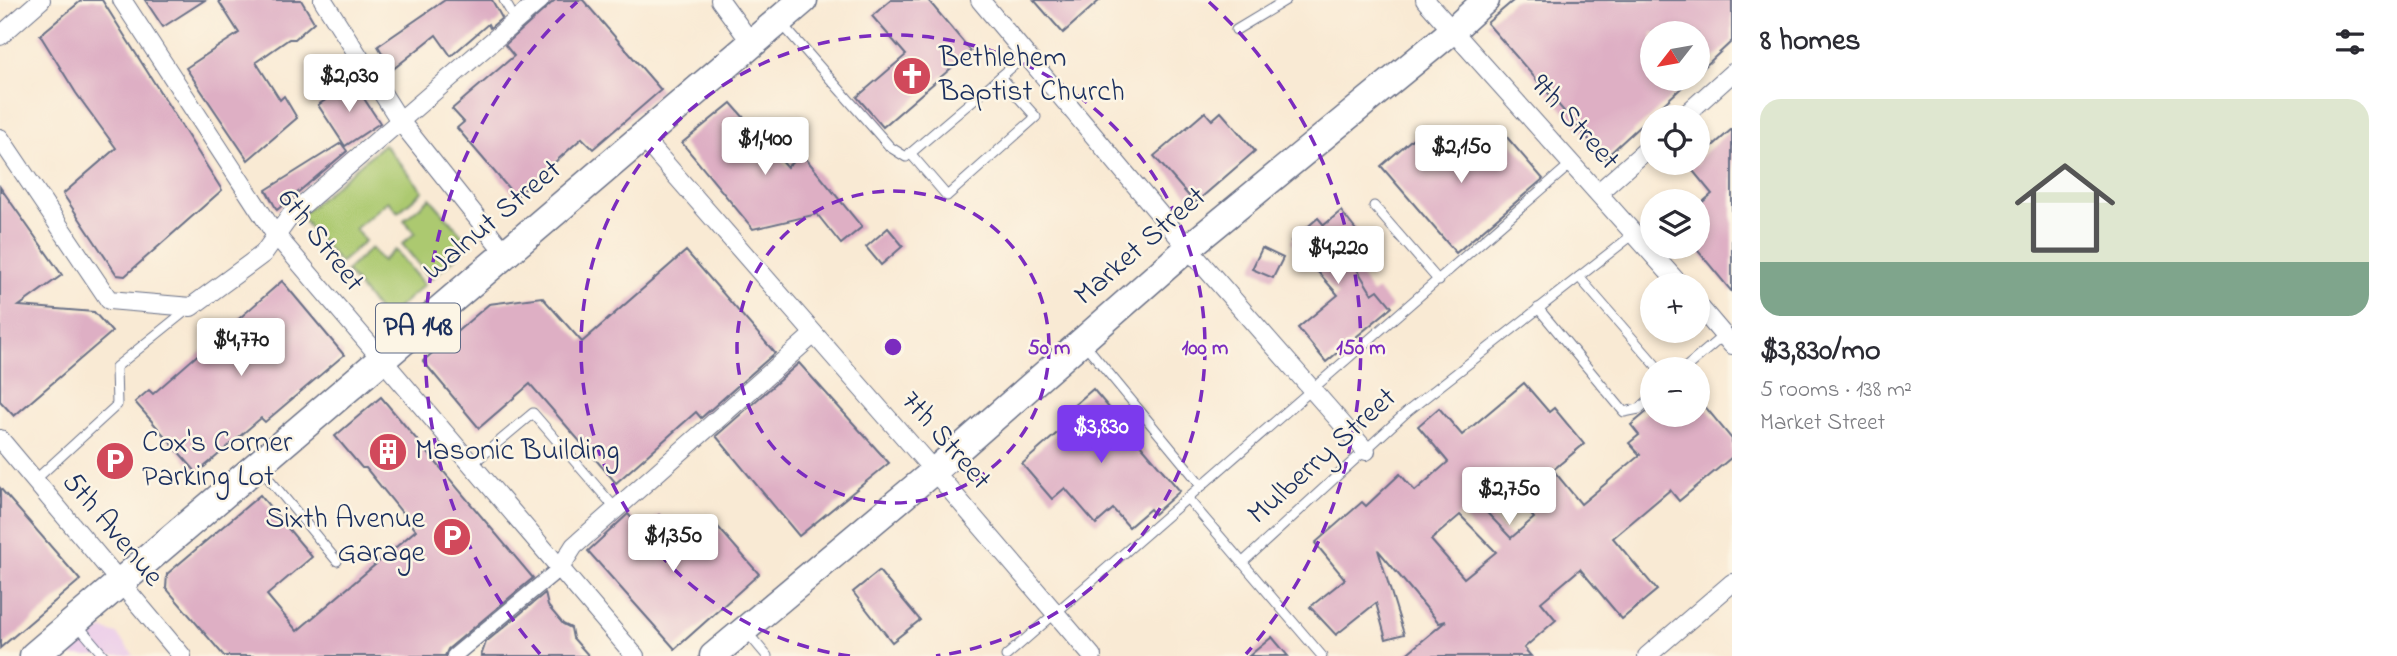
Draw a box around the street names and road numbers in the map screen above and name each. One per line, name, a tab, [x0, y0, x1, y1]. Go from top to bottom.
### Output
street label: 9th Street	[1519, 65, 1629, 181]
street label: Walnut Street	[414, 150, 572, 292]
street label: Market Street	[1065, 177, 1217, 317]
street label: 6th Street	[266, 180, 374, 302]
road number: PA 148	[376, 304, 460, 352]
street label: Mulberry Street	[1238, 378, 1408, 536]
street label: 7th Street	[889, 381, 1001, 501]
street label: 5th Avenue	[51, 463, 174, 598]

